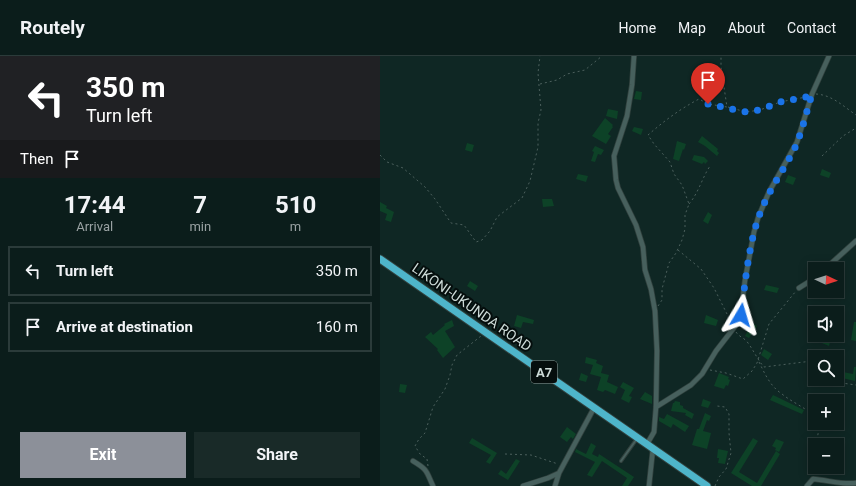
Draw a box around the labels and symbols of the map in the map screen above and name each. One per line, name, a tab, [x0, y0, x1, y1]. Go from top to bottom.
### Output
pin	[691, 63, 725, 104]
street label: LIKONI-UKUNDA ROAD	[409, 260, 535, 354]
north arrow	[808, 262, 844, 298]
position arrow	[720, 294, 762, 336]
road number: A7	[531, 361, 557, 383]

